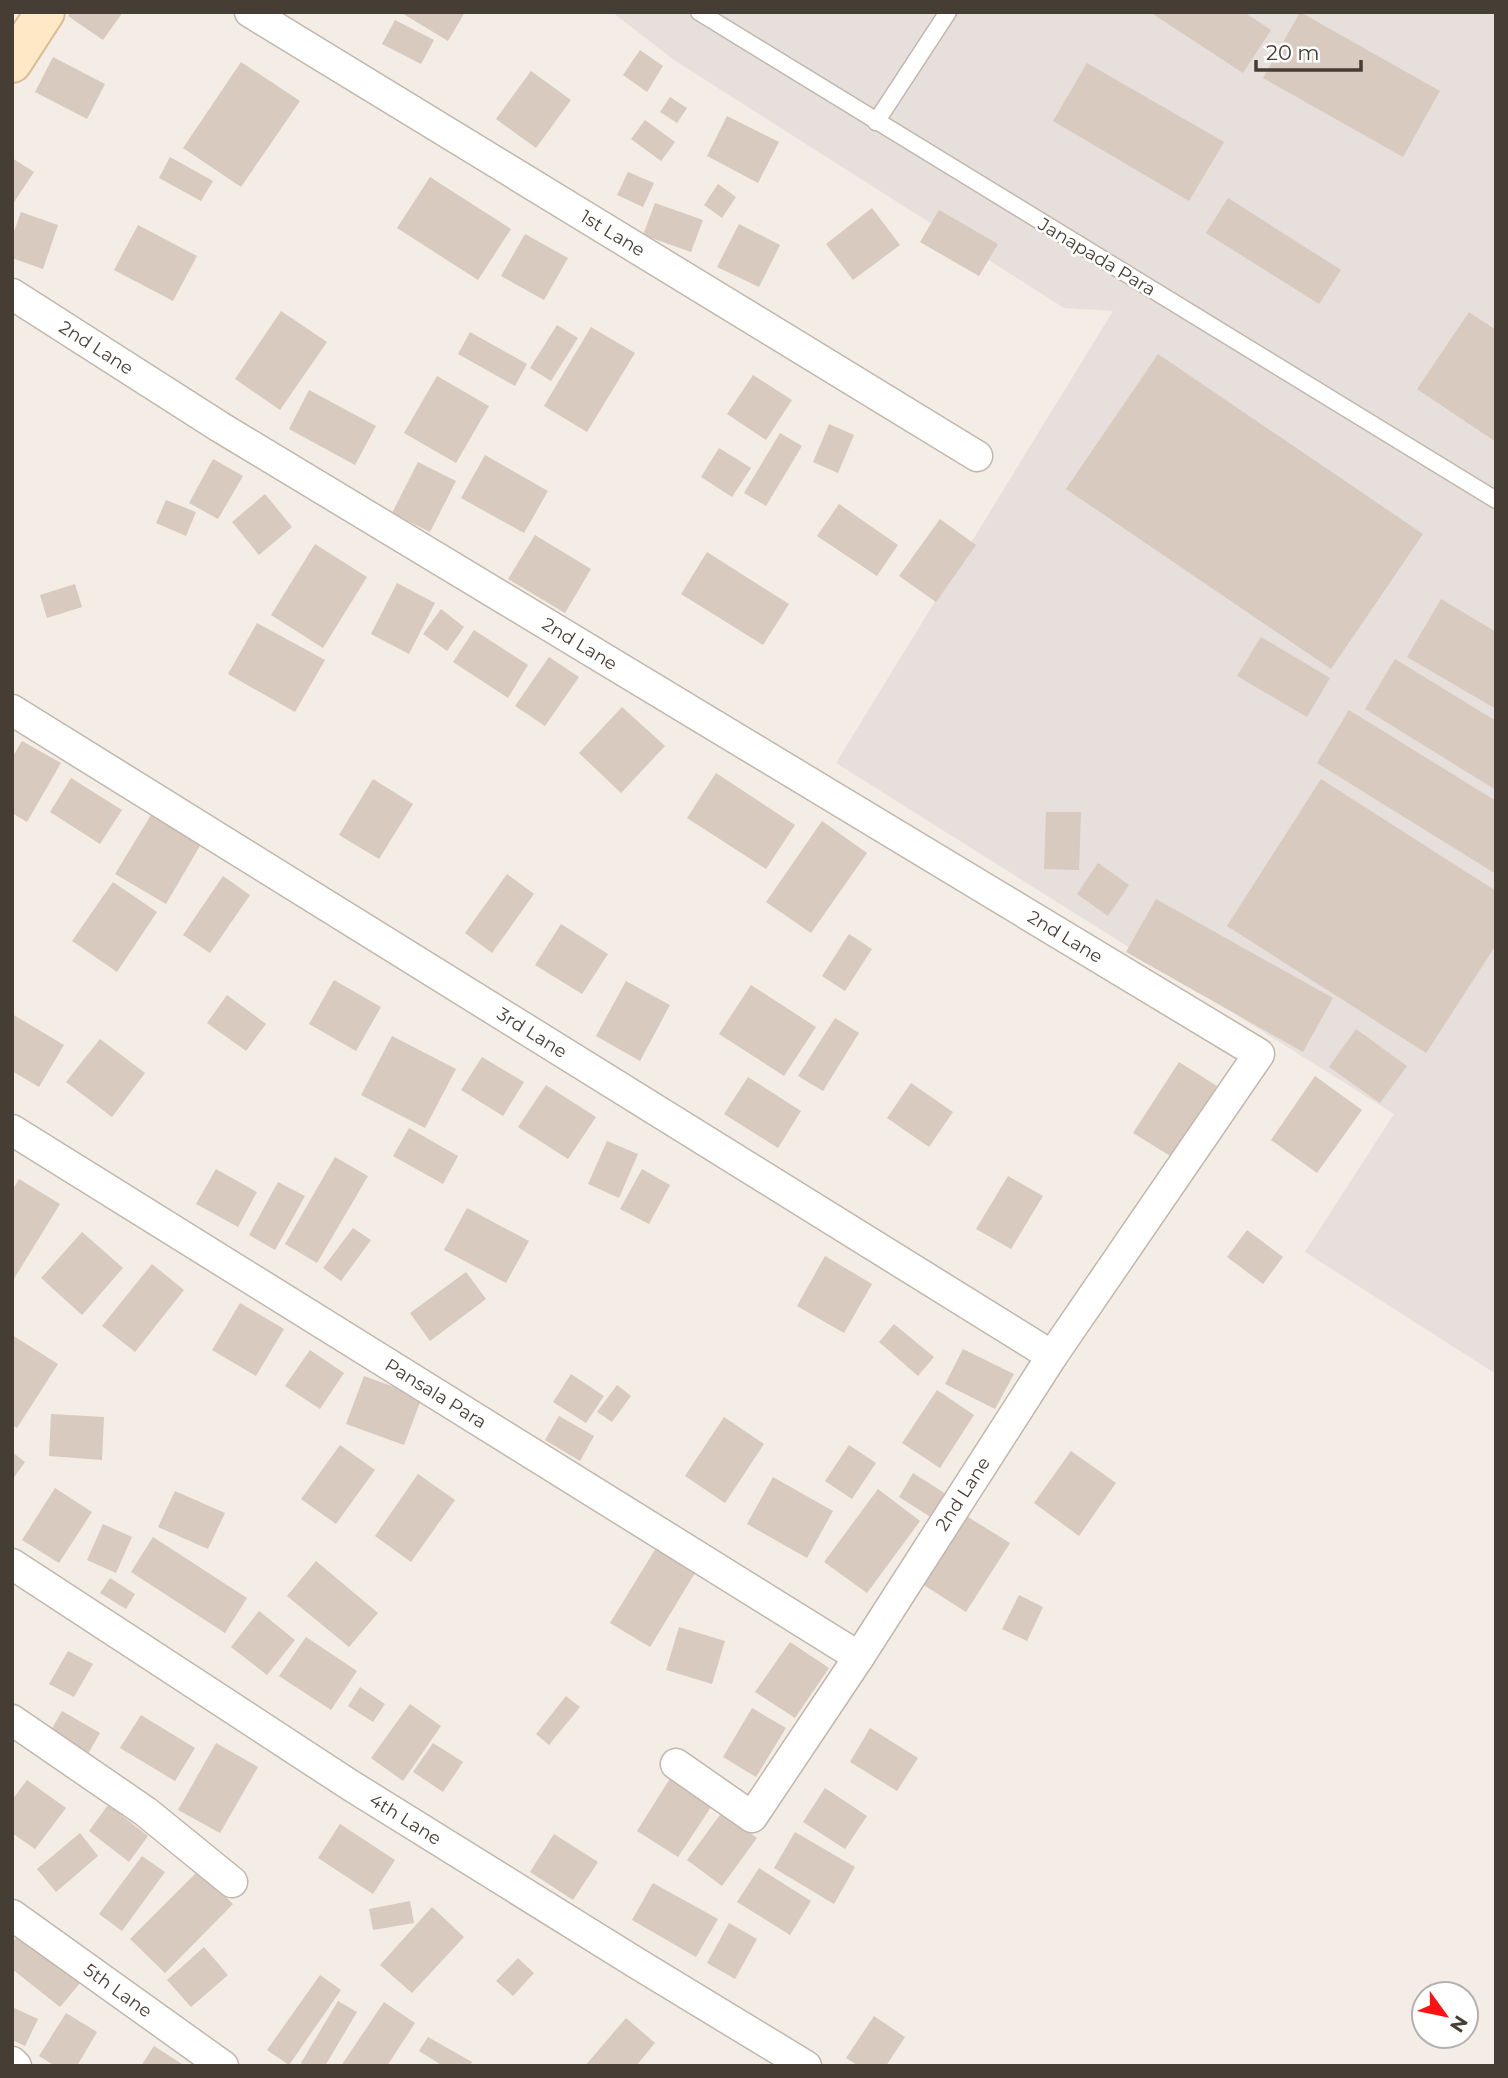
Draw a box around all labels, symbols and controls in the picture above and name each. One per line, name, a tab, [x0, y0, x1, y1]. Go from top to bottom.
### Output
scale bar	[1256, 28, 1361, 72]
text: 20 m	[1266, 40, 1320, 65]
street label: 1st Lane	[576, 205, 649, 262]
street label: Janapada Para	[1033, 213, 1160, 301]
street label: 2nd Lane	[55, 316, 138, 380]
street label: 2nd Lane	[538, 613, 621, 675]
street label: 2nd Lane	[1024, 906, 1107, 968]
street label: 3rd Lane	[493, 1003, 571, 1063]
street label: Pansala Para	[381, 1354, 491, 1433]
street label: 2nd Lane	[931, 1453, 995, 1535]
street label: 4th Lane	[365, 1789, 445, 1850]
street label: 5th Lane	[79, 1959, 156, 2023]
north arrow	[1410, 1980, 1480, 2050]
text: N	[1445, 2011, 1473, 2037]

